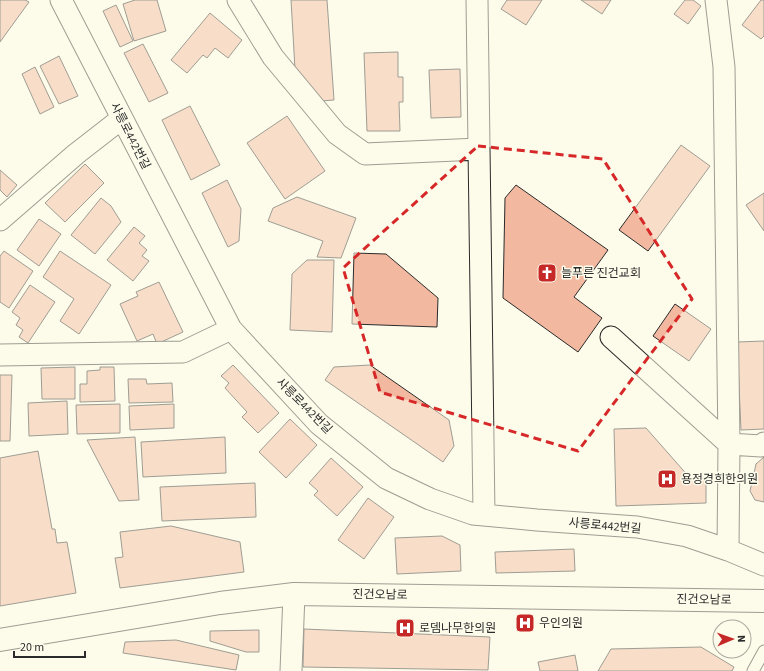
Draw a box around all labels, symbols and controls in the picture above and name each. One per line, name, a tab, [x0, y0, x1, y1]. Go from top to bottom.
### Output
street label: 사릉로442번길	[106, 100, 154, 172]
church icon: 늘푸른 진건교회	[536, 262, 558, 284]
place label: 늘푸른 진건교회	[561, 265, 641, 282]
street label: 사릉로442번길	[272, 374, 336, 438]
hospital icon: 용정경희한의원	[656, 468, 678, 490]
place label: 용정경희한의원	[681, 471, 758, 488]
street label: 사릉로442번길	[568, 514, 642, 538]
street label: 진건오남로	[352, 586, 408, 604]
street label: 진건오남로	[676, 591, 732, 609]
hospital icon: 우인의원	[514, 612, 536, 634]
place label: 우인의원	[539, 615, 583, 632]
hospital icon: 로뎀나무한의원	[394, 617, 416, 639]
north arrow	[712, 619, 752, 659]
place label: 로뎀나무한의원	[419, 620, 496, 637]
scale bar	[14, 633, 85, 659]
text: N	[734, 635, 749, 643]
text: 20 m	[20, 639, 44, 656]

